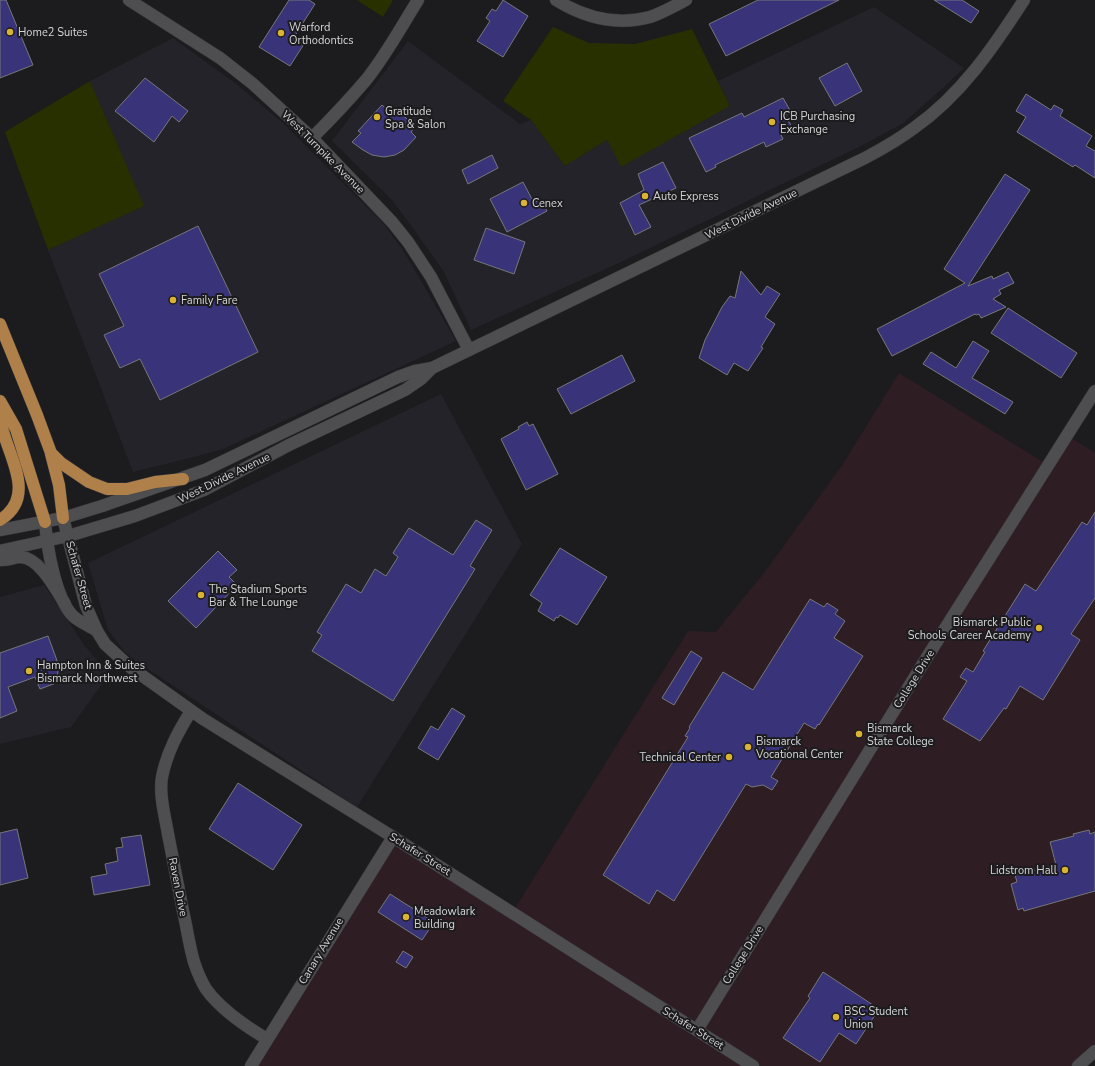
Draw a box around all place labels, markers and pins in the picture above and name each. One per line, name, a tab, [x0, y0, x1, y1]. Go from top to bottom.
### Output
place label: Warford Orthodontics	[289, 20, 353, 48]
place label: Home2 Suites	[18, 25, 88, 40]
marker: Home2 Suites	[5, 27, 15, 37]
marker: Warford Orthodontics	[276, 28, 286, 38]
place label: Gratitude Spa & Salon	[385, 104, 445, 132]
place label: ICB Purchasing Exchange	[780, 109, 855, 137]
marker: Gratitude Spa & Salon	[372, 112, 382, 122]
marker: ICB Purchasing Exchange	[767, 117, 777, 127]
place label: Auto Express	[653, 189, 719, 204]
marker: Auto Express	[640, 191, 650, 201]
place label: Cenex	[532, 196, 563, 211]
marker: Cenex	[519, 198, 529, 208]
place label: Family Fare	[181, 293, 238, 308]
marker: Family Fare	[168, 295, 178, 305]
place label: The Stadium Sports Bar & The Lounge	[209, 582, 307, 610]
marker: The Stadium Sports Bar & The Lounge	[196, 590, 206, 600]
place label: Bismarck Public Schools Career Academy	[908, 615, 1031, 643]
marker: Bismarck Public Schools Career Academy	[1034, 623, 1044, 633]
place label: Hampton Inn & Suites Bismarck Northwest	[37, 658, 145, 686]
marker: Hampton Inn & Suites Bismarck Northwest	[24, 666, 34, 676]
place label: Bismarck State College	[867, 721, 934, 749]
marker: Bismarck State College	[854, 729, 864, 739]
place label: Bismarck Vocational Center	[755, 734, 843, 762]
marker: Bismarck Vocational Center	[743, 742, 753, 752]
place label: Technical Center	[640, 750, 721, 765]
marker: Technical Center	[724, 752, 734, 762]
place label: Lidstrom Hall	[990, 863, 1058, 878]
marker: Lidstrom Hall	[1060, 865, 1070, 875]
place label: Meadowlark Building	[414, 904, 476, 932]
marker: Meadowlark Building	[401, 912, 411, 922]
place label: BSC Student Union	[844, 1004, 908, 1032]
marker: BSC Student Union	[831, 1012, 841, 1022]

